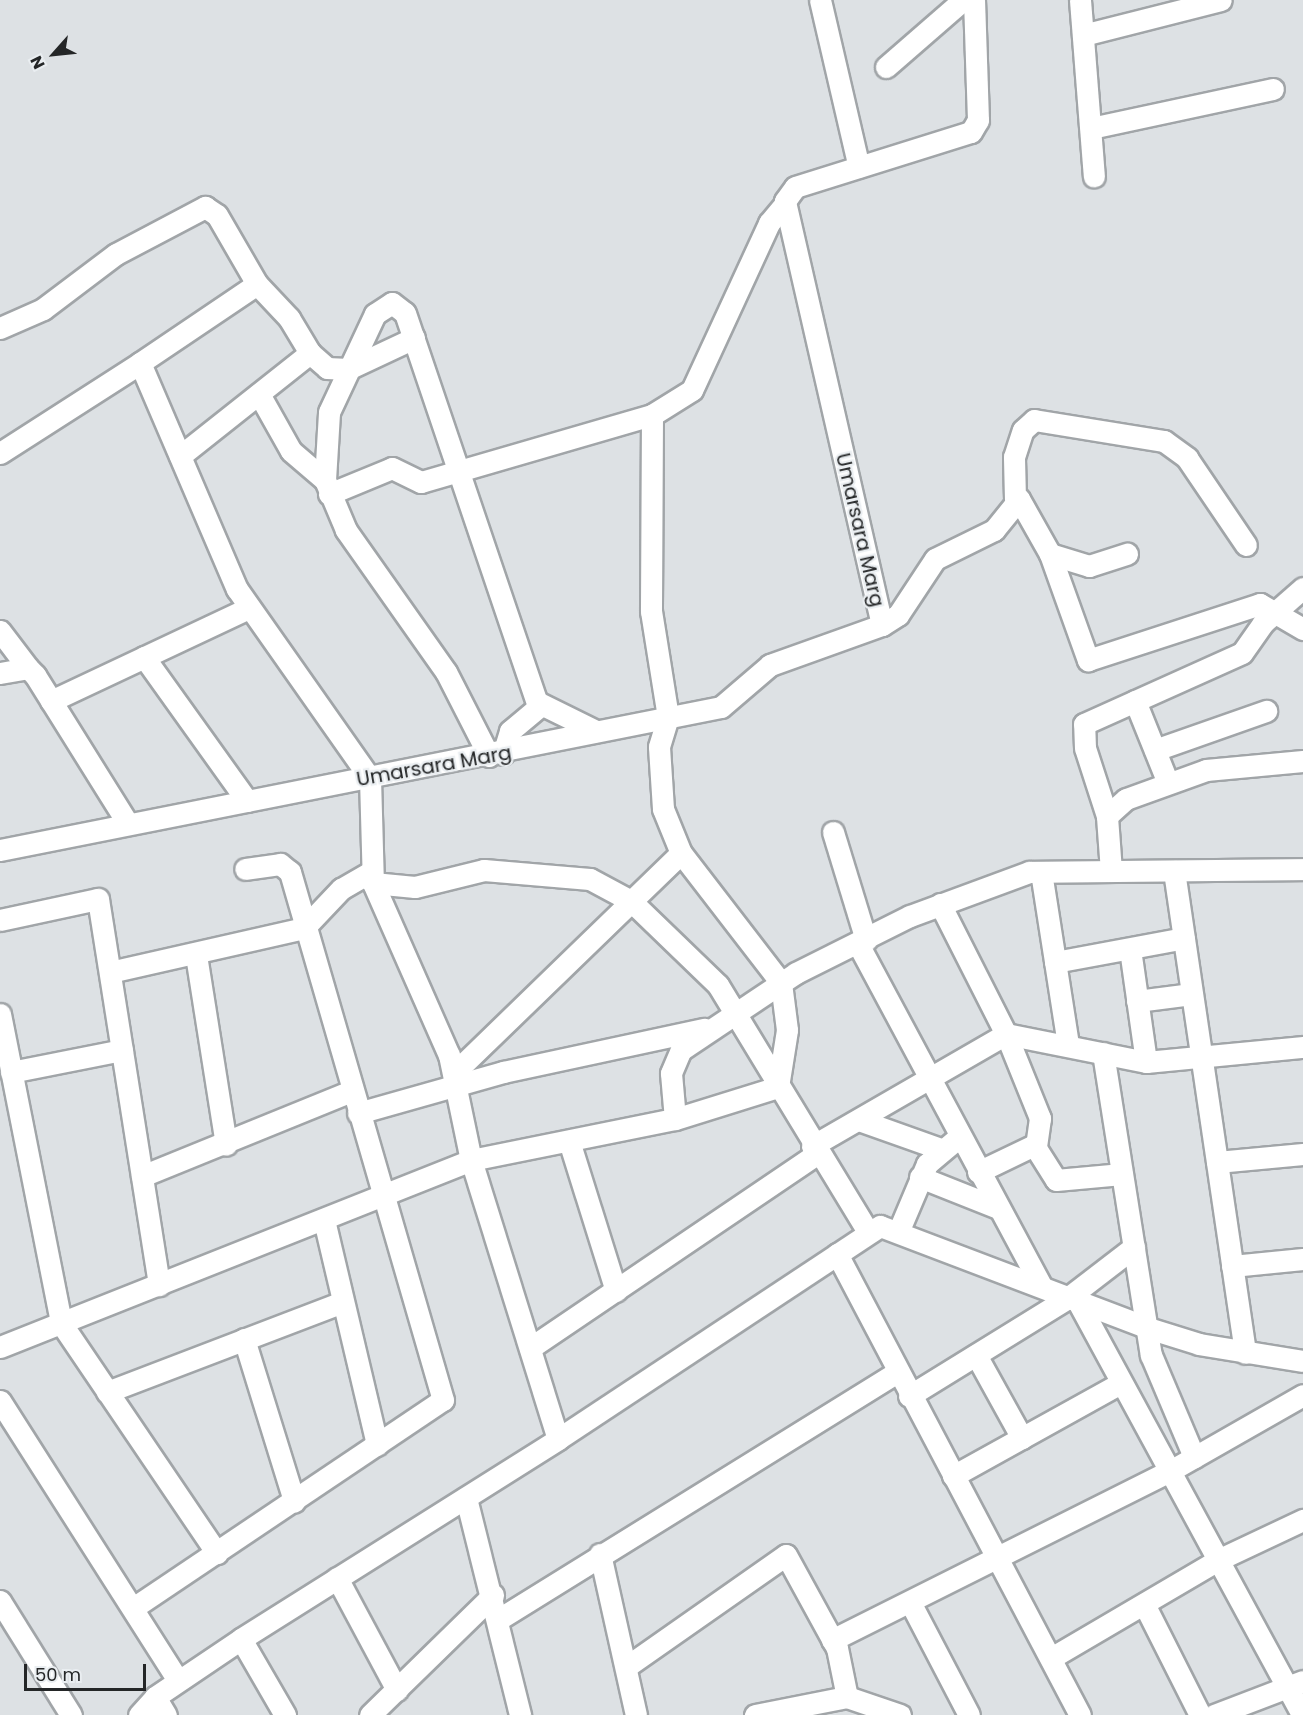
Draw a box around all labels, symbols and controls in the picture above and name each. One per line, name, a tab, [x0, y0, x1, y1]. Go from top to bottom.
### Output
north arrow	[24, 24, 84, 84]
text: N	[25, 52, 51, 73]
street label: Umarsara Marg	[831, 451, 889, 609]
street label: Umarsara Marg	[355, 741, 513, 791]
scale bar	[27, 1652, 148, 1690]
text: 50 m	[35, 1662, 81, 1687]

